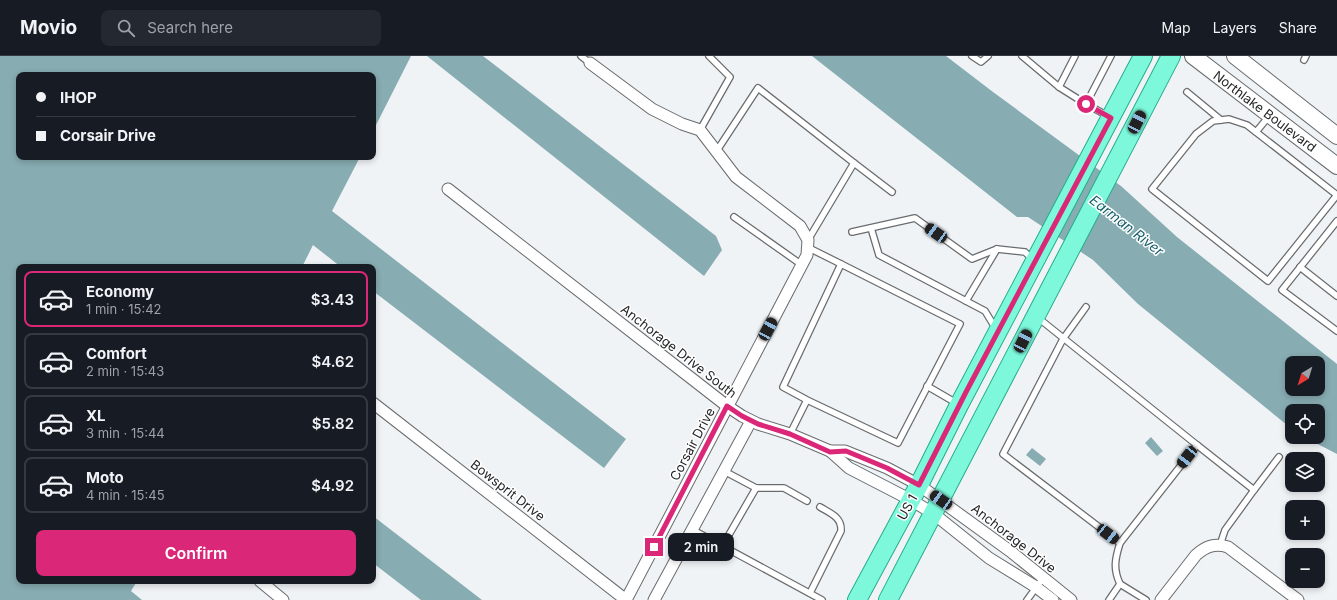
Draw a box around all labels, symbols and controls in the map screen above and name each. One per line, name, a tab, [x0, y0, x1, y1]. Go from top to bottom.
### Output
search box	[101, 10, 381, 46]
text: Movio	[20, 16, 77, 39]
icon: search	[115, 17, 137, 39]
text: Search here	[147, 18, 233, 37]
text: Map	[1162, 19, 1191, 36]
text: Layers	[1213, 19, 1257, 36]
text: Share	[1279, 19, 1317, 36]
street label: Northlake Boulevard	[1210, 67, 1320, 155]
text: IHOP	[60, 88, 97, 107]
route start	[1077, 95, 1095, 113]
car	[1126, 109, 1148, 135]
text: Corsair Drive	[60, 126, 156, 145]
water label: Earman River	[1087, 191, 1168, 260]
car	[923, 221, 949, 245]
icon: car	[38, 281, 74, 317]
text: Economy	[86, 282, 154, 301]
text: $3.43	[311, 290, 354, 309]
text: 1 min · 15:42	[86, 301, 161, 317]
street label: Anchorage Drive South	[618, 301, 740, 401]
car	[757, 316, 779, 342]
car	[1012, 328, 1034, 354]
icon: car	[38, 343, 74, 379]
text: Comfort	[86, 344, 147, 363]
text: $4.62	[311, 352, 354, 371]
north arrow	[1285, 356, 1325, 396]
map controls	[1285, 356, 1325, 588]
text: 2 min · 15:43	[86, 363, 164, 379]
button: locate	[1285, 404, 1325, 444]
icon: car	[38, 405, 74, 441]
street label: Corsair Drive	[666, 405, 718, 483]
text: XL	[86, 406, 106, 425]
text: $5.82	[312, 414, 354, 433]
text: 3 min · 15:44	[86, 425, 165, 441]
car	[1175, 444, 1199, 470]
button: layers	[1285, 452, 1325, 492]
street label: Bowsprit Drive	[468, 456, 548, 524]
icon: car	[38, 467, 74, 503]
text: Moto	[86, 468, 124, 487]
text: $4.92	[311, 476, 354, 495]
text: 4 min · 15:45	[86, 487, 165, 503]
car	[928, 488, 954, 512]
street label: US 1	[893, 491, 921, 523]
street label: Anchorage Drive	[968, 500, 1060, 576]
button: +	[1285, 500, 1325, 540]
car	[1095, 522, 1121, 546]
button: Confirm	[36, 530, 356, 576]
callout: 2 min	[668, 533, 734, 561]
route end	[645, 538, 663, 556]
text: 2 min	[684, 539, 718, 555]
button: −	[1285, 548, 1325, 588]

